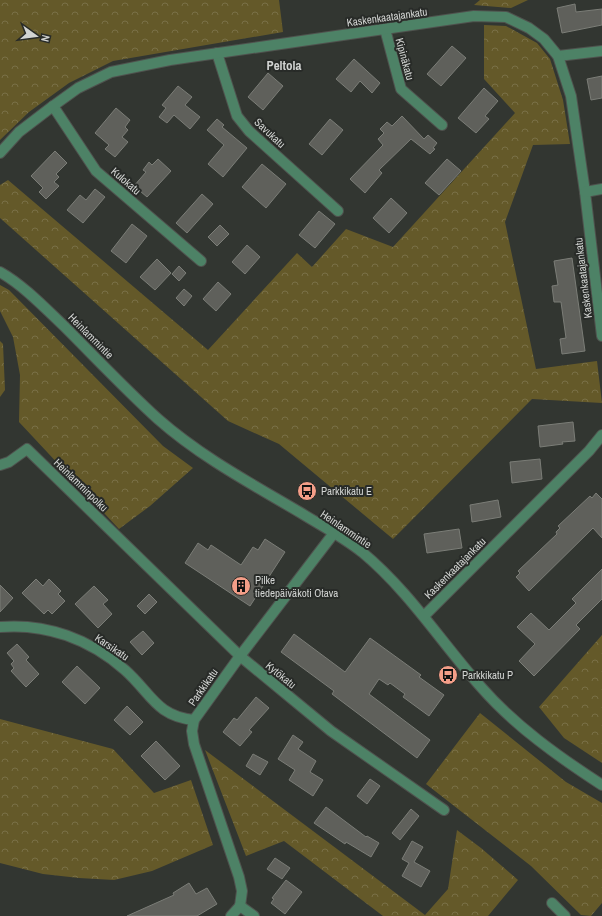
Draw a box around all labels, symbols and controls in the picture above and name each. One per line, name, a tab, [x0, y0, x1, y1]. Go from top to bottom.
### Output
street label: Kaskenkaatajankatu	[346, 4, 428, 30]
north arrow	[16, 16, 56, 56]
text: N	[38, 34, 53, 43]
street label: Kipinäkatu	[393, 36, 417, 82]
district label: Peltola	[267, 57, 302, 74]
street label: Savukatu	[251, 115, 289, 151]
street label: Kulokatu	[108, 164, 144, 198]
street label: Kaskenkaatajankatu	[571, 237, 595, 319]
street label: Heinlammintie	[65, 310, 117, 362]
street label: Heinlamminpolku	[51, 456, 111, 514]
bus stop icon: Parkkikatu E	[296, 480, 318, 502]
place label: Parkkikatu E	[321, 484, 372, 498]
street label: Heinlammintie	[318, 507, 374, 551]
street label: Kaskenkaatajankatu	[421, 534, 489, 602]
place label: Pilke tiedepäiväkoti Otava	[255, 573, 338, 600]
building icon: Pilke tiedepäiväkoti Otava	[230, 575, 252, 597]
street label: Karsikatu	[92, 631, 132, 663]
street label: Kytökatu	[263, 659, 299, 691]
bus stop icon: Parkkikatu P	[437, 664, 459, 686]
street label: Parkkikatu	[185, 666, 221, 708]
place label: Parkkikatu P	[462, 668, 513, 682]

